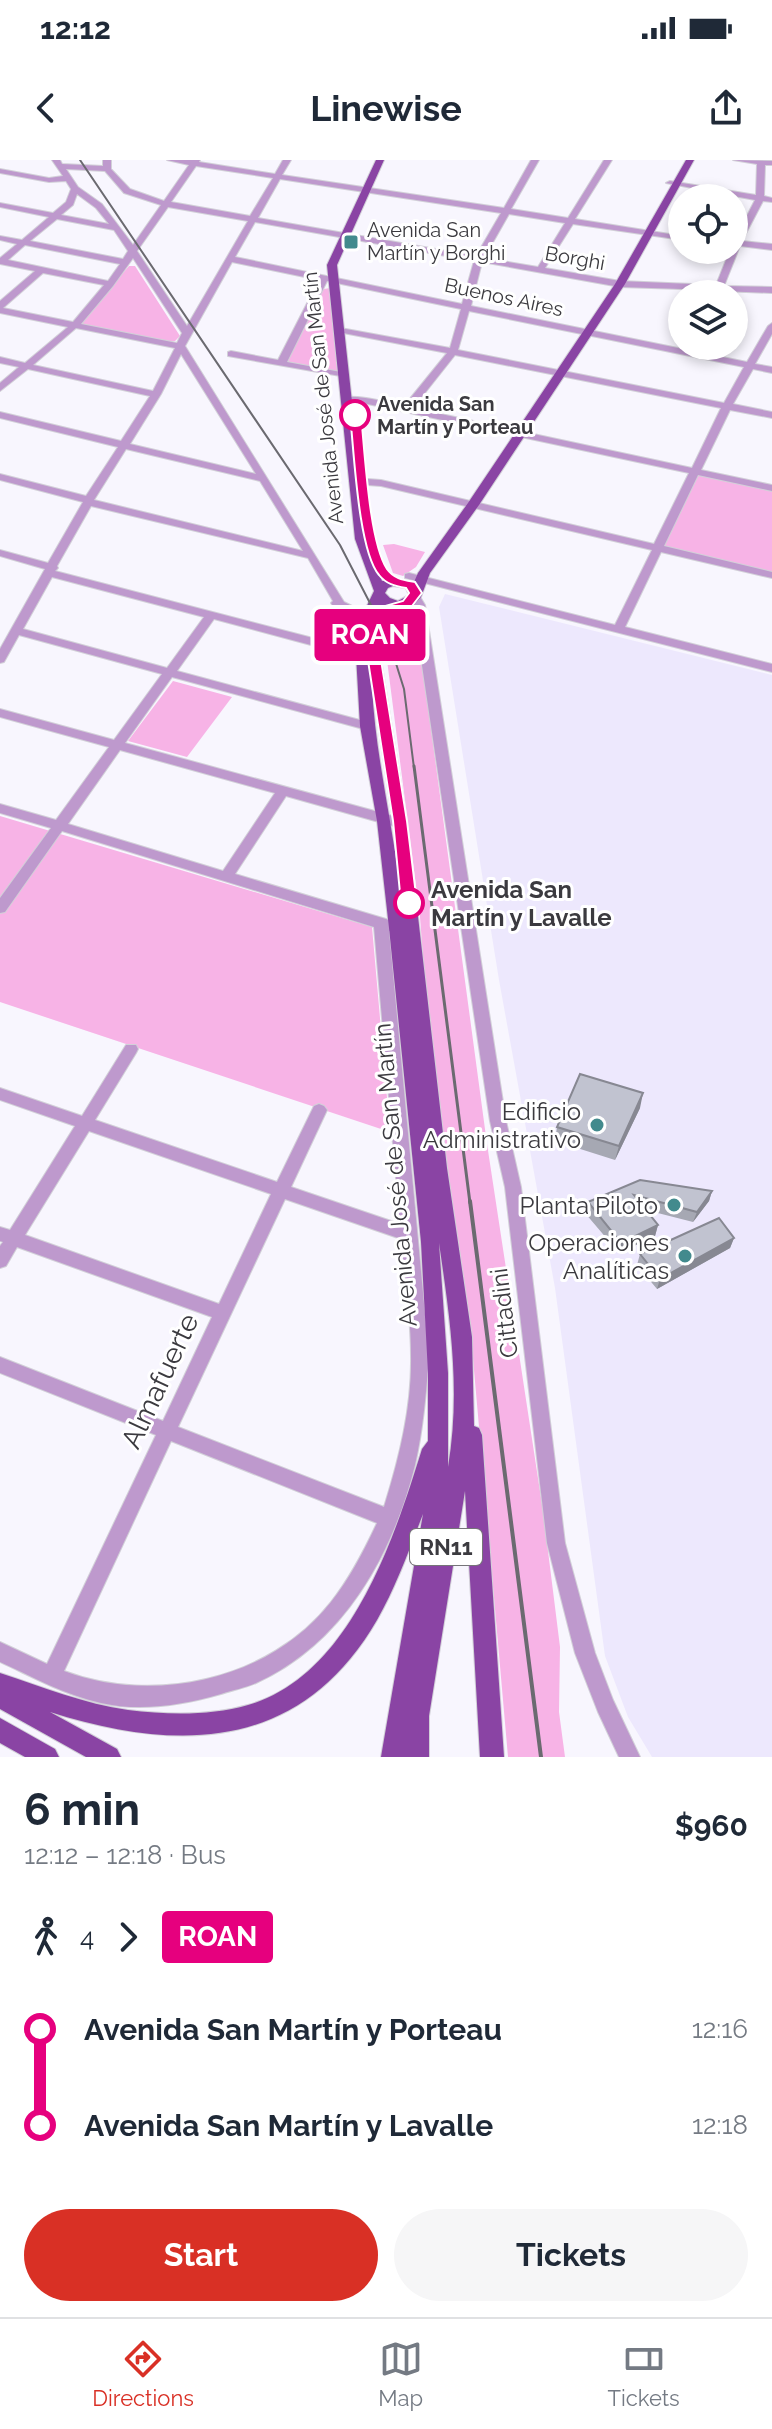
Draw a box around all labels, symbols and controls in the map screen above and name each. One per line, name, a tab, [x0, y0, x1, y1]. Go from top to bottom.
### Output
text: 12:12	[40, 11, 111, 46]
icon: back	[24, 86, 68, 130]
icon: share	[704, 86, 748, 130]
text: Linewise	[310, 87, 462, 129]
map controls	[668, 184, 748, 360]
button: locate	[668, 184, 748, 264]
place label: Avenida San Martín y Borghi	[367, 218, 505, 265]
marker: Avenida San Martín y Borghi	[342, 233, 360, 251]
street label: Borghi	[543, 241, 607, 275]
street label: Avenida José de San Martín	[298, 271, 348, 525]
street label: Buenos Aires	[443, 273, 565, 321]
button: layers	[668, 280, 748, 360]
place label: Avenida San Martín y Porteau	[377, 392, 533, 439]
marker: Avenida San Martín y Porteau	[340, 400, 370, 430]
line badge: ROAN	[314, 609, 426, 661]
text: ROAN	[330, 618, 410, 651]
place label: Avenida San Martín y Lavalle	[431, 875, 612, 932]
marker: Avenida San Martín y Lavalle	[394, 888, 424, 918]
street label: Avenida José de San Martín	[367, 1022, 423, 1328]
place label: Edificio Administrativo	[423, 1097, 581, 1154]
marker: Edificio Administrativo	[588, 1116, 606, 1134]
place label: Planta Piloto	[519, 1191, 658, 1220]
marker: Planta Piloto	[665, 1196, 683, 1214]
place label: Operaciones Analíticas	[528, 1228, 669, 1285]
marker: Operaciones Analíticas	[676, 1247, 694, 1265]
street label: Cittadini	[484, 1266, 524, 1360]
street label: Almafuerte	[114, 1308, 206, 1454]
road number: RN11	[410, 1529, 482, 1565]
text: 6 min	[24, 1784, 140, 1835]
text: $960	[675, 1808, 748, 1843]
text: 12:12 – 12:18 · Bus	[24, 1840, 226, 1870]
icon: walk	[24, 1915, 68, 1959]
icon: forward	[106, 1915, 150, 1959]
text: ROAN	[178, 1920, 257, 1953]
text: 4	[80, 1922, 94, 1952]
text: Avenida San Martín y Porteau	[84, 2012, 502, 2047]
text: 12:16	[692, 2014, 748, 2044]
text: Avenida San Martín y Lavalle	[84, 2108, 493, 2143]
text: 12:18	[692, 2110, 748, 2140]
button: Start	[24, 2209, 378, 2301]
button: Tickets	[394, 2209, 748, 2301]
tab: Directions	[92, 2337, 194, 2411]
tab: Map	[378, 2337, 423, 2411]
tab: Tickets	[608, 2337, 680, 2411]

